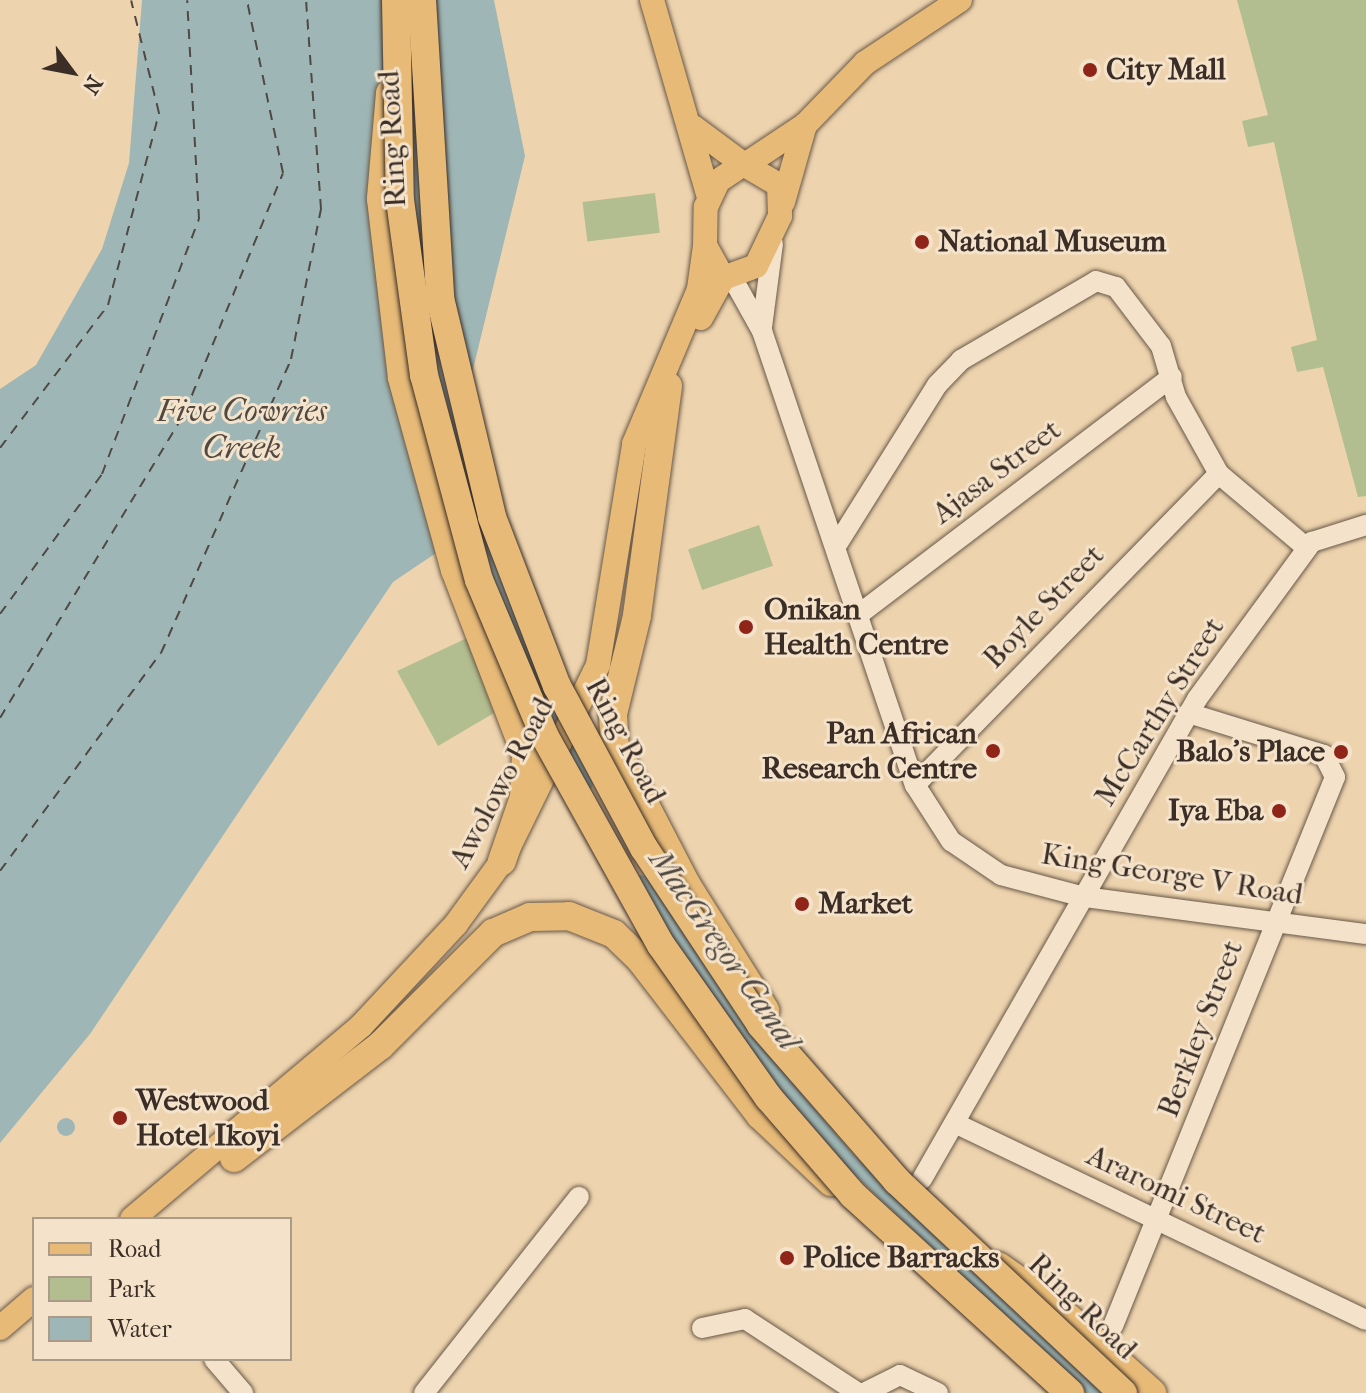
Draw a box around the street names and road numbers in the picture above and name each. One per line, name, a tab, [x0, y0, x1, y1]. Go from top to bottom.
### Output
street label: Ring Road	[371, 70, 415, 208]
street label: Ajasa Street	[926, 412, 1068, 532]
street label: Boyle Street	[976, 538, 1112, 676]
street label: McCarthy Street	[1088, 611, 1232, 813]
street label: Ring Road	[577, 672, 673, 810]
street label: Awolowo Road	[442, 692, 562, 874]
street label: King George V Road	[1039, 837, 1305, 913]
street label: Berkley Street	[1151, 936, 1251, 1122]
street label: Araromi Street	[1081, 1138, 1271, 1252]
street label: Ring Road	[1020, 1246, 1144, 1368]

